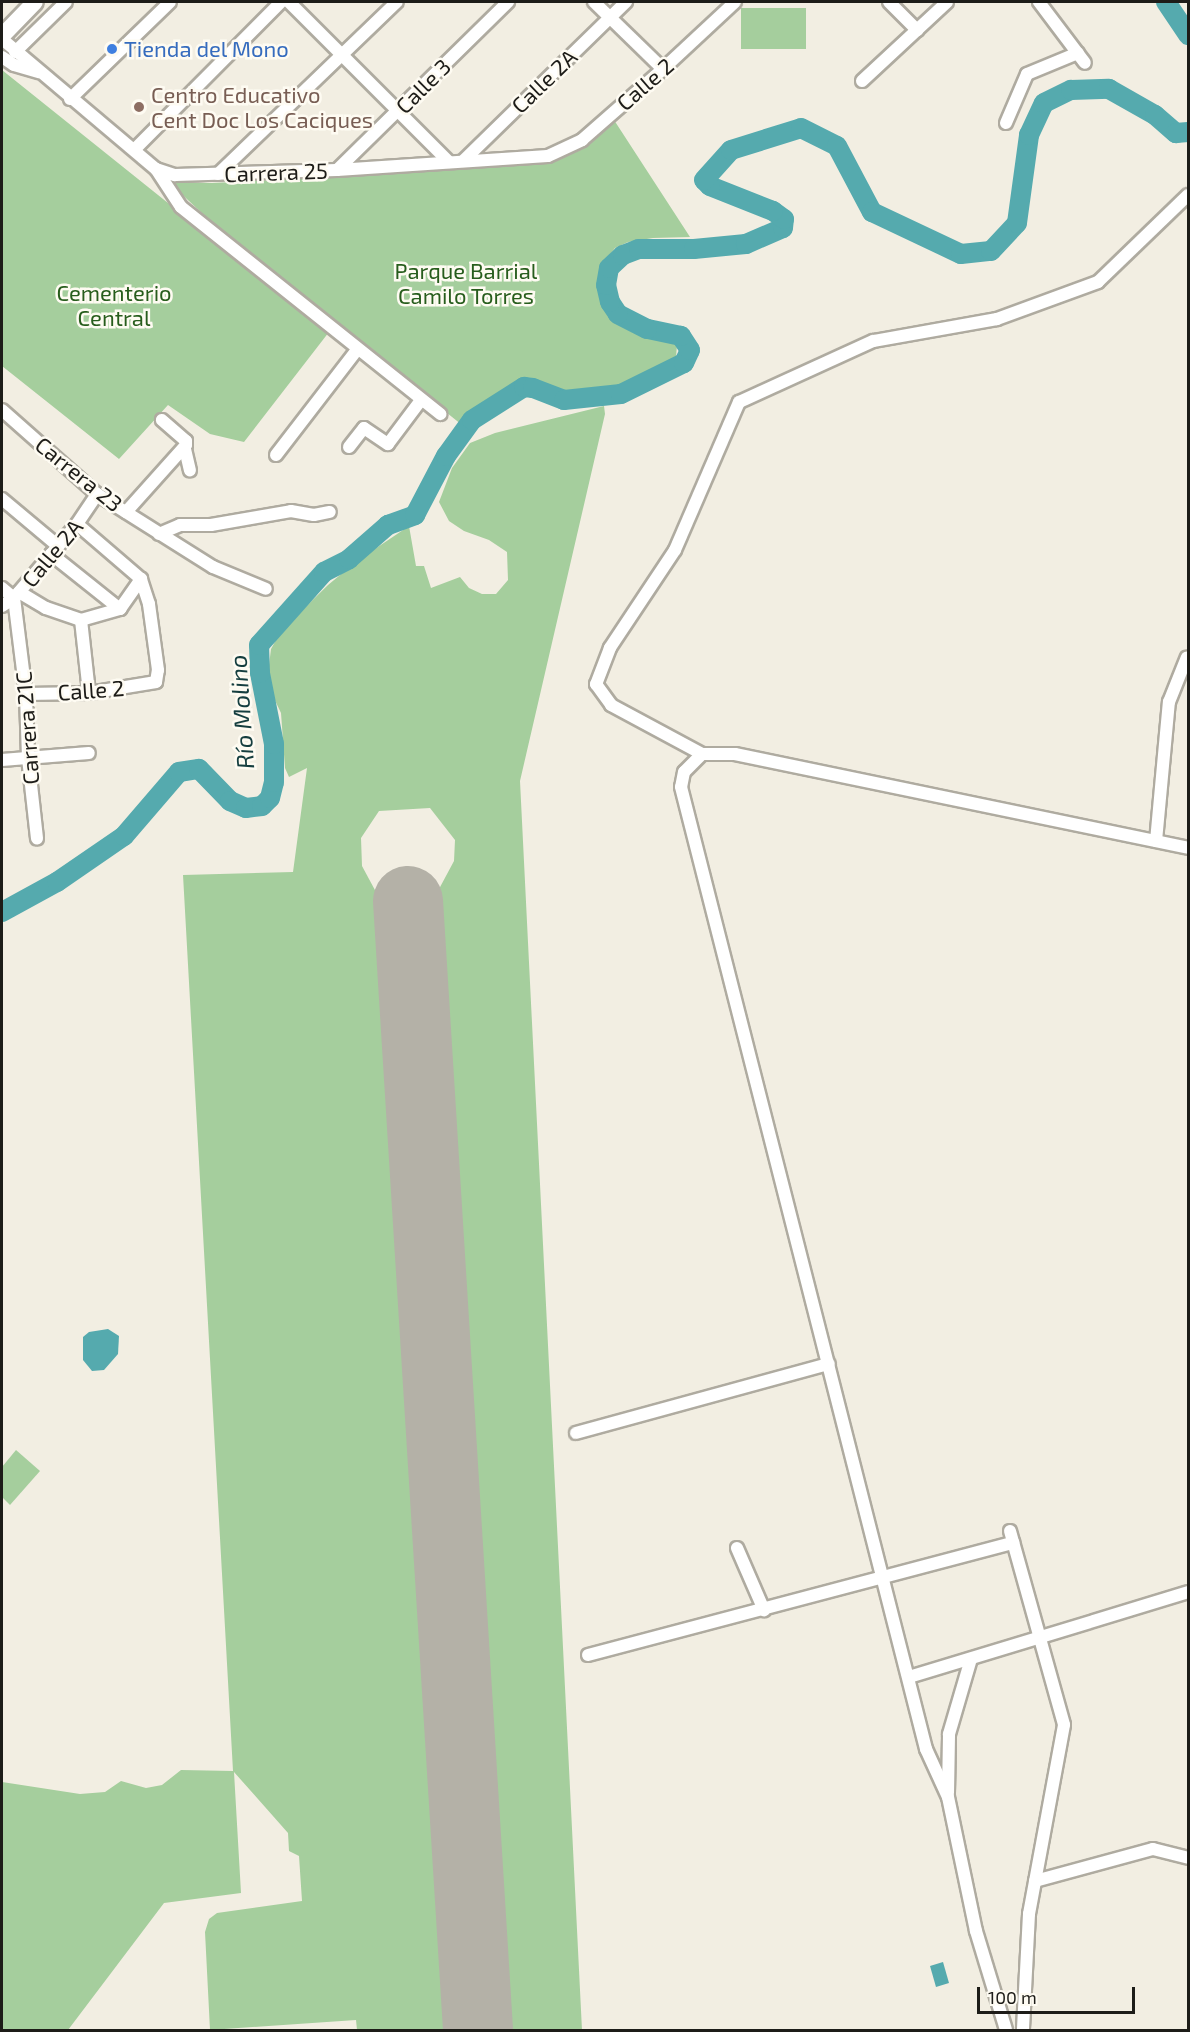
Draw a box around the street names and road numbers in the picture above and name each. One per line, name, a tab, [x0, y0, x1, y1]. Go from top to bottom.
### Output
street label: Calle 2A	[506, 44, 582, 118]
street label: Calle 2	[611, 52, 679, 116]
street label: Calle 3	[390, 53, 456, 119]
street label: Carrera 25	[224, 157, 328, 187]
street label: Carrera 23	[30, 431, 128, 517]
street label: Calle 2A	[16, 514, 88, 592]
street label: Carrera 21C	[10, 671, 44, 785]
street label: Calle 2	[57, 675, 125, 705]

